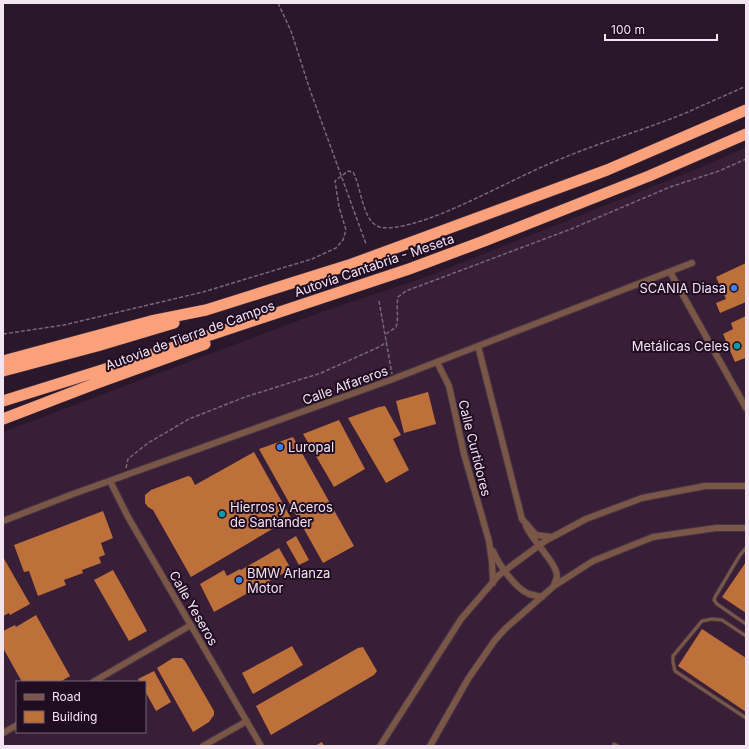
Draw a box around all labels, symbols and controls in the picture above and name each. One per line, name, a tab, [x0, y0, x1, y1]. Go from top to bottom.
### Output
scale bar	[605, 16, 717, 42]
text: 100 m	[611, 22, 645, 37]
street label: Autovía Cantabria - Meseta	[292, 230, 456, 300]
place label: SCANIA Diasa	[640, 280, 726, 296]
marker: SCANIA Diasa	[729, 283, 739, 293]
street label: Autovia de Tierra de Campos	[103, 297, 277, 373]
place label: Metálicas Celes	[632, 338, 729, 354]
marker: Metálicas Celes	[732, 341, 742, 351]
street label: Calle Alfareros	[300, 362, 390, 408]
street label: Calle Curtidores	[455, 398, 495, 498]
place label: Luropal	[288, 439, 334, 455]
marker: Luropal	[275, 442, 285, 452]
place label: Hierros y Aceros de Santander	[230, 499, 333, 530]
marker: Hierros y Aceros de Santander	[217, 509, 227, 519]
place label: BMW Arlanza Motor	[247, 565, 330, 596]
street label: Calle Yeseros	[166, 568, 222, 648]
marker: BMW Arlanza Motor	[234, 575, 244, 585]
legend	[16, 681, 146, 733]
text: Road	[52, 689, 81, 704]
text: Building	[52, 709, 97, 724]

